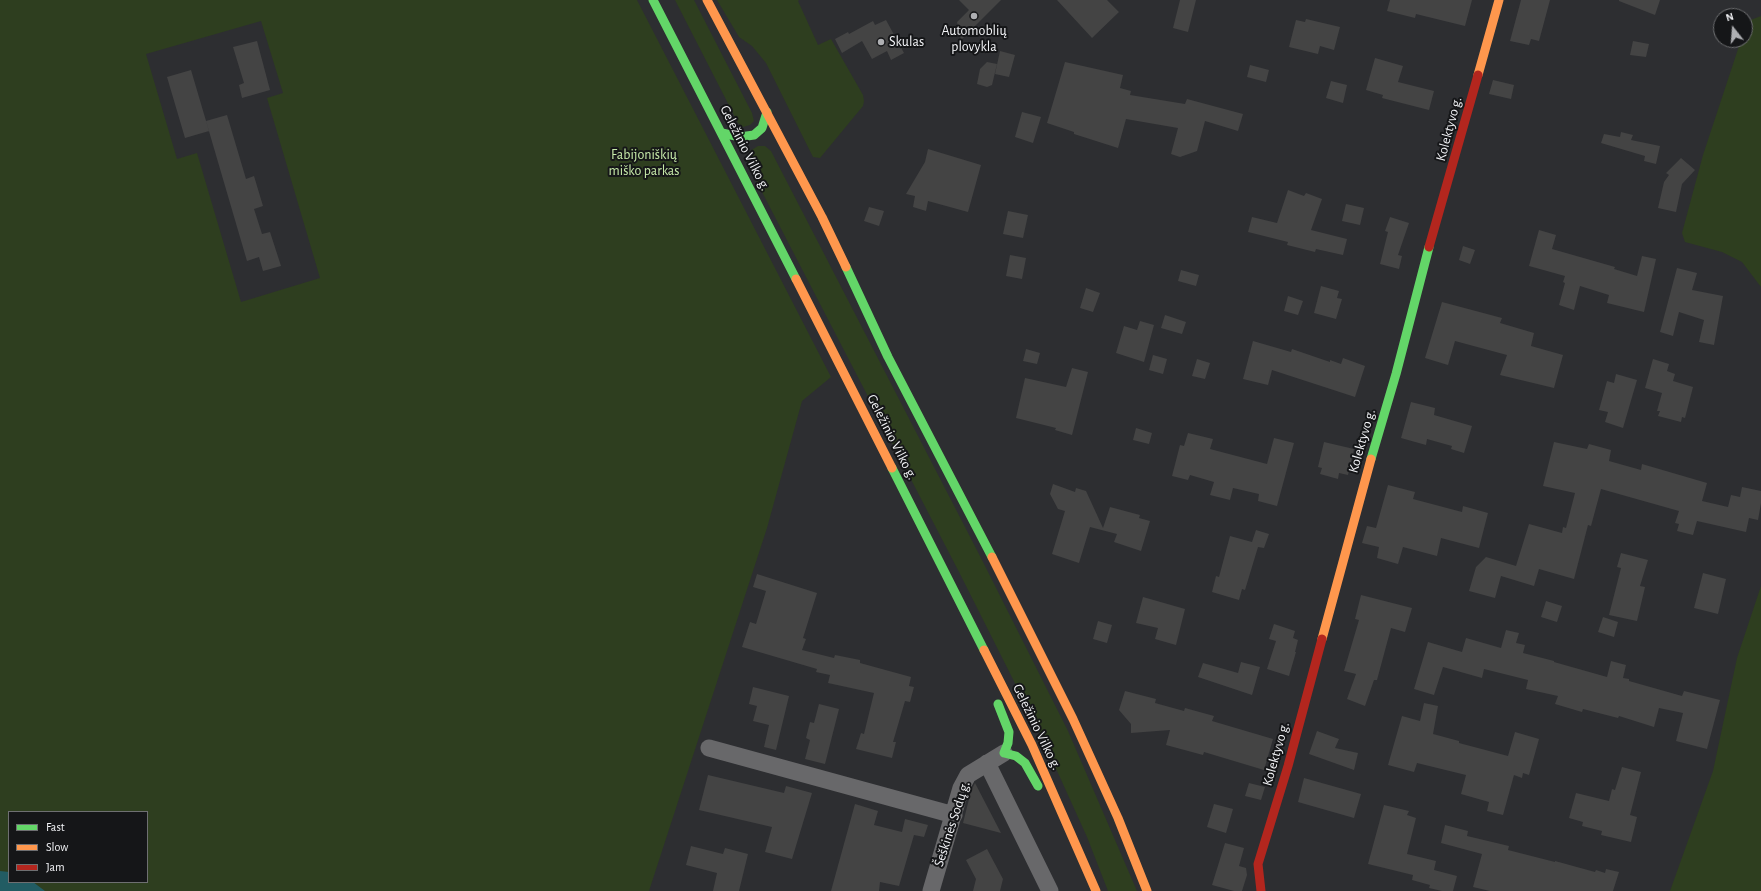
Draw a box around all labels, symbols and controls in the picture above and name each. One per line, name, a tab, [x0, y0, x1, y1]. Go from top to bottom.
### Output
north arrow	[1713, 8, 1753, 48]
marker: Automoblių plovykla	[969, 11, 979, 21]
text: N	[1724, 11, 1735, 23]
place label: Automoblių plovykla	[941, 23, 1007, 56]
place label: Skulas	[889, 34, 924, 50]
marker: Skulas	[876, 37, 886, 47]
street label: Kolektyvo g.	[1432, 95, 1466, 163]
street label: Geležinio Vilko g.	[716, 103, 774, 193]
park label: Fabijoniškių miško parkas	[609, 147, 679, 180]
street label: Geležinio Vilko g.	[863, 392, 921, 482]
street label: Kolektyvo g.	[1345, 407, 1379, 475]
street label: Geležinio Vilko g.	[1009, 681, 1065, 773]
street label: Kolektyvo g.	[1259, 720, 1293, 788]
street label: Šeškinės Sodų g.	[930, 779, 974, 869]
legend	[8, 811, 148, 883]
text: Fast	[46, 821, 65, 833]
text: Slow	[46, 841, 68, 853]
text: Jam	[46, 861, 65, 873]

